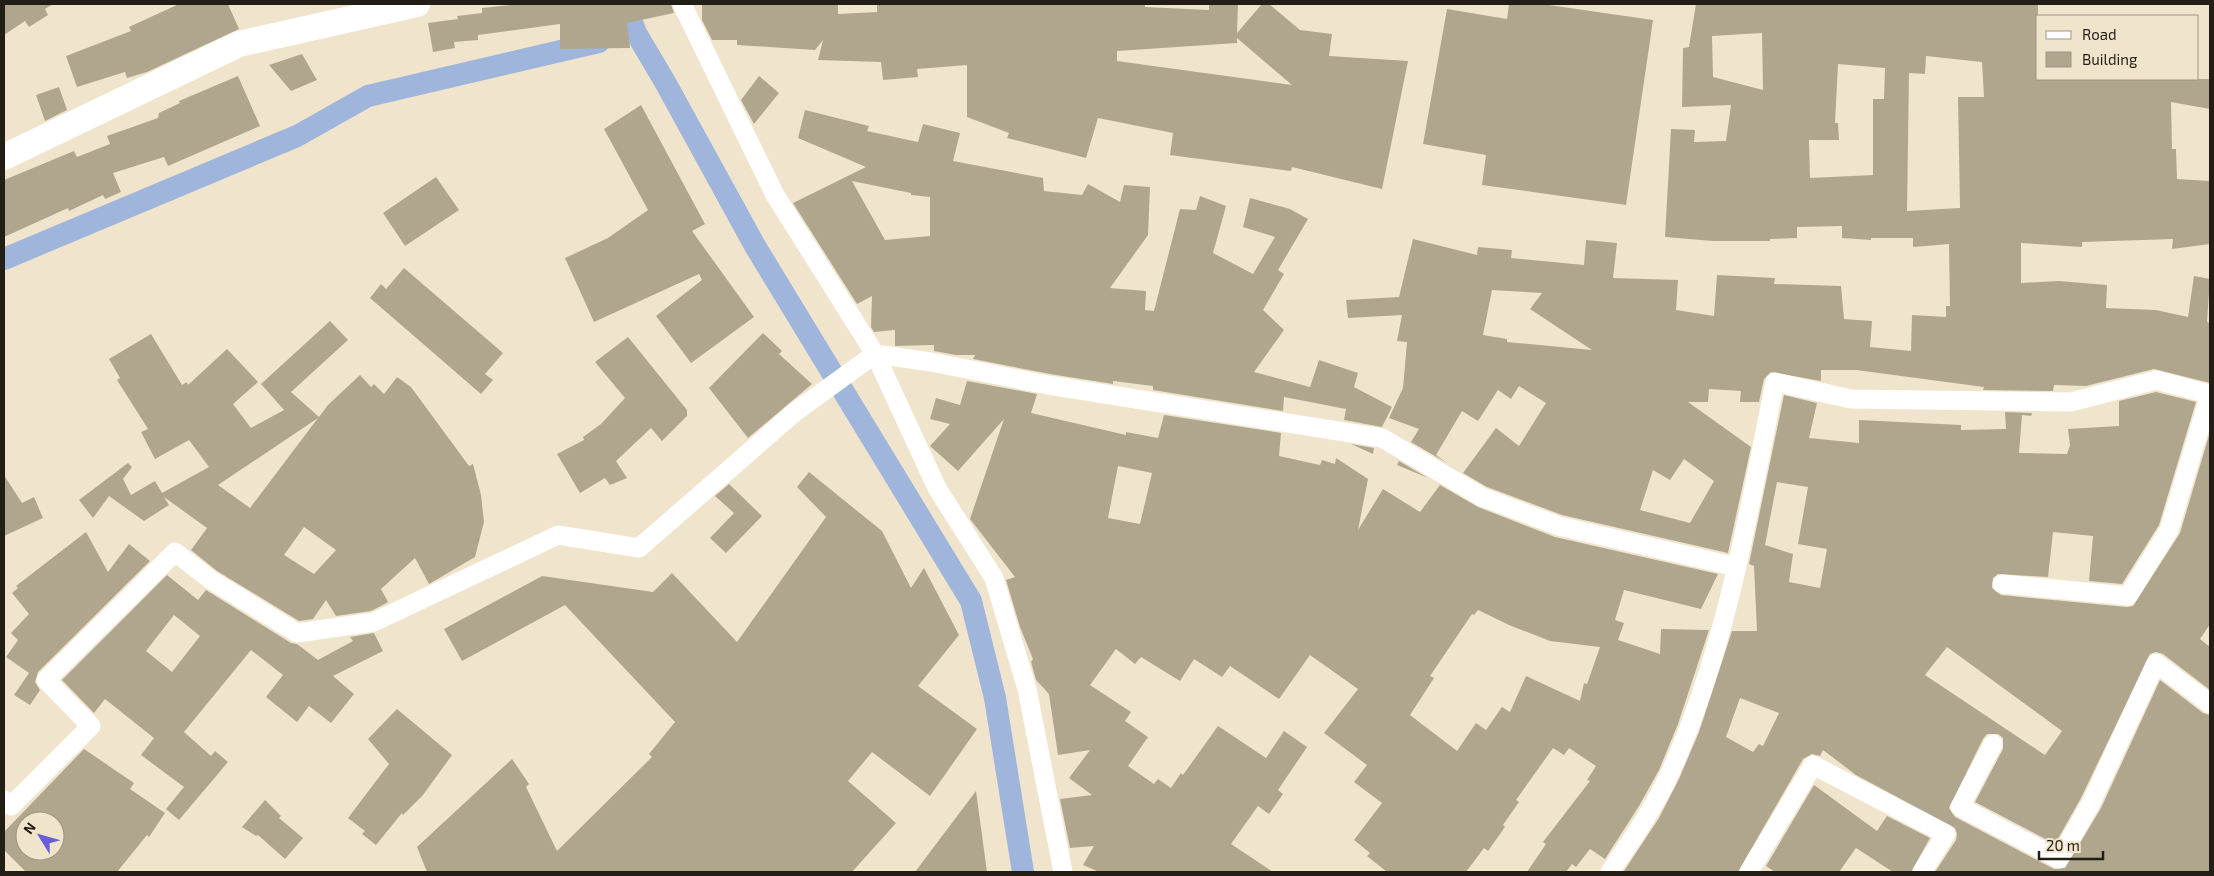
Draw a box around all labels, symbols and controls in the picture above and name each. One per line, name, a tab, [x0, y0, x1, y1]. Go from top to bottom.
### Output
legend	[2036, 15, 2199, 80]
text: Road	[2082, 25, 2117, 43]
text: Building	[2082, 50, 2138, 68]
north arrow	[15, 811, 65, 861]
text: N	[19, 819, 39, 837]
scale bar	[2039, 828, 2103, 860]
text: 20 m	[2046, 836, 2080, 854]

